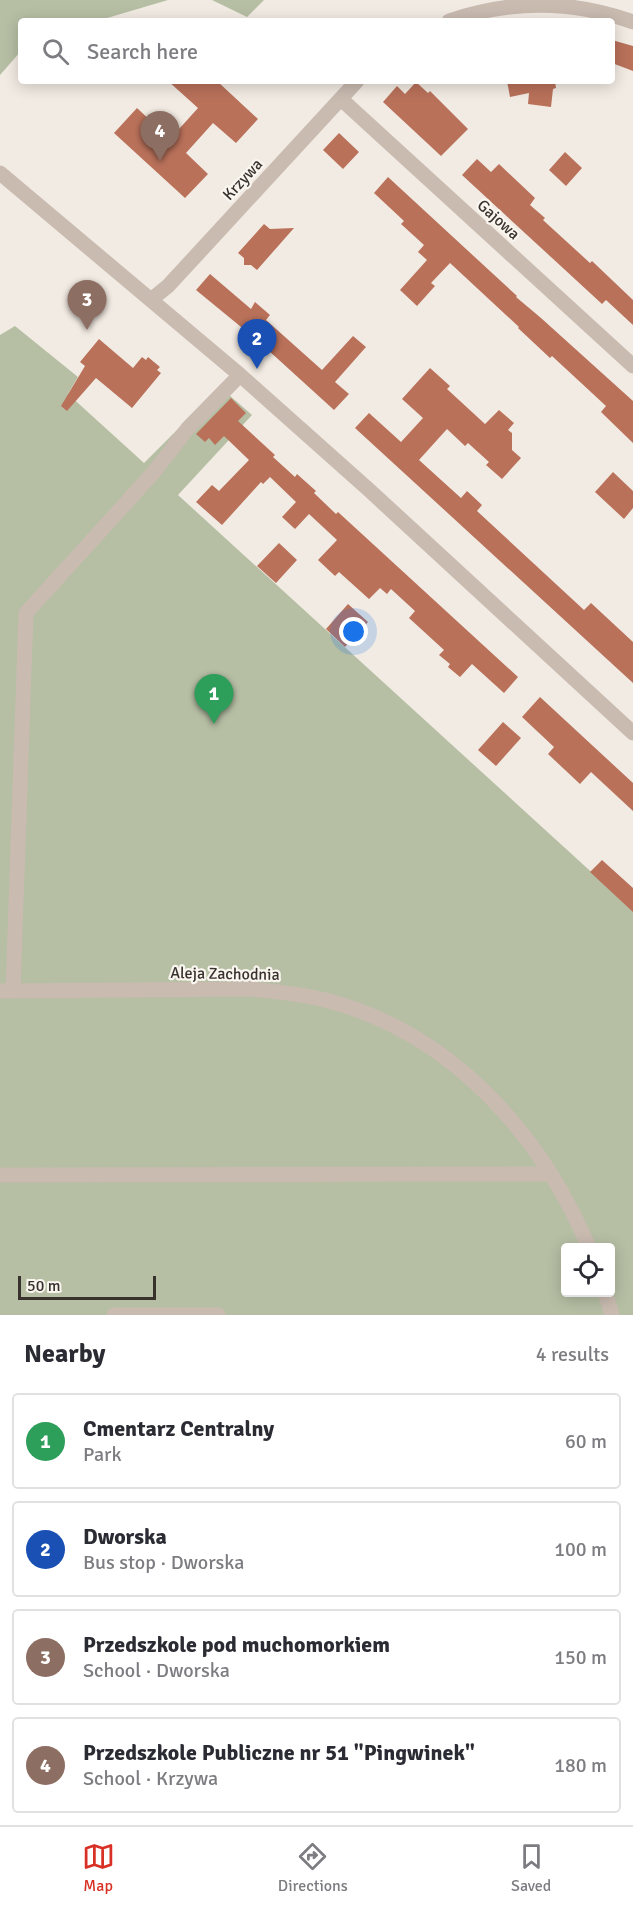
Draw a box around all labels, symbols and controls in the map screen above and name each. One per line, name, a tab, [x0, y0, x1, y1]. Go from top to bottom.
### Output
search box	[18, 18, 615, 84]
icon: search	[39, 35, 72, 68]
text: Search here	[87, 38, 198, 65]
pin: 4	[140, 112, 180, 161]
street label: Krzywa	[218, 155, 267, 205]
street label: Gajowa	[473, 195, 524, 244]
pin: 3	[68, 280, 106, 330]
pin: 2	[238, 320, 276, 369]
your location	[339, 617, 368, 646]
pin: 1	[194, 674, 234, 724]
street label: Aleja Zachodnia	[170, 963, 280, 985]
map controls	[561, 1243, 615, 1297]
button: locate	[561, 1243, 615, 1297]
scale bar	[18, 1273, 156, 1300]
text: 50 m	[27, 1276, 61, 1296]
text: Nearby	[24, 1338, 105, 1370]
text: 4 results	[536, 1342, 609, 1367]
text: Cmentarz Centralny	[83, 1415, 274, 1442]
text: 1	[40, 1429, 51, 1454]
text: 60 m	[565, 1429, 607, 1454]
text: Park	[83, 1442, 121, 1467]
text: Dworska	[83, 1523, 167, 1550]
text: 2	[40, 1537, 51, 1562]
text: 100 m	[554, 1537, 607, 1562]
text: Bus stop · Dworska	[83, 1550, 244, 1575]
text: Przedszkole pod muchomorkiem	[83, 1631, 390, 1658]
text: 3	[40, 1645, 51, 1670]
text: 150 m	[554, 1645, 607, 1670]
text: School · Dworska	[83, 1658, 230, 1683]
text: Przedszkole Publiczne nr 51 "Pingwinek"	[83, 1739, 475, 1766]
text: 4	[40, 1753, 51, 1778]
text: 180 m	[554, 1753, 607, 1778]
text: School · Krzywa	[83, 1766, 218, 1791]
tab: Map	[82, 1840, 115, 1896]
tab: Directions	[278, 1840, 348, 1896]
tab: Saved	[511, 1840, 551, 1896]

